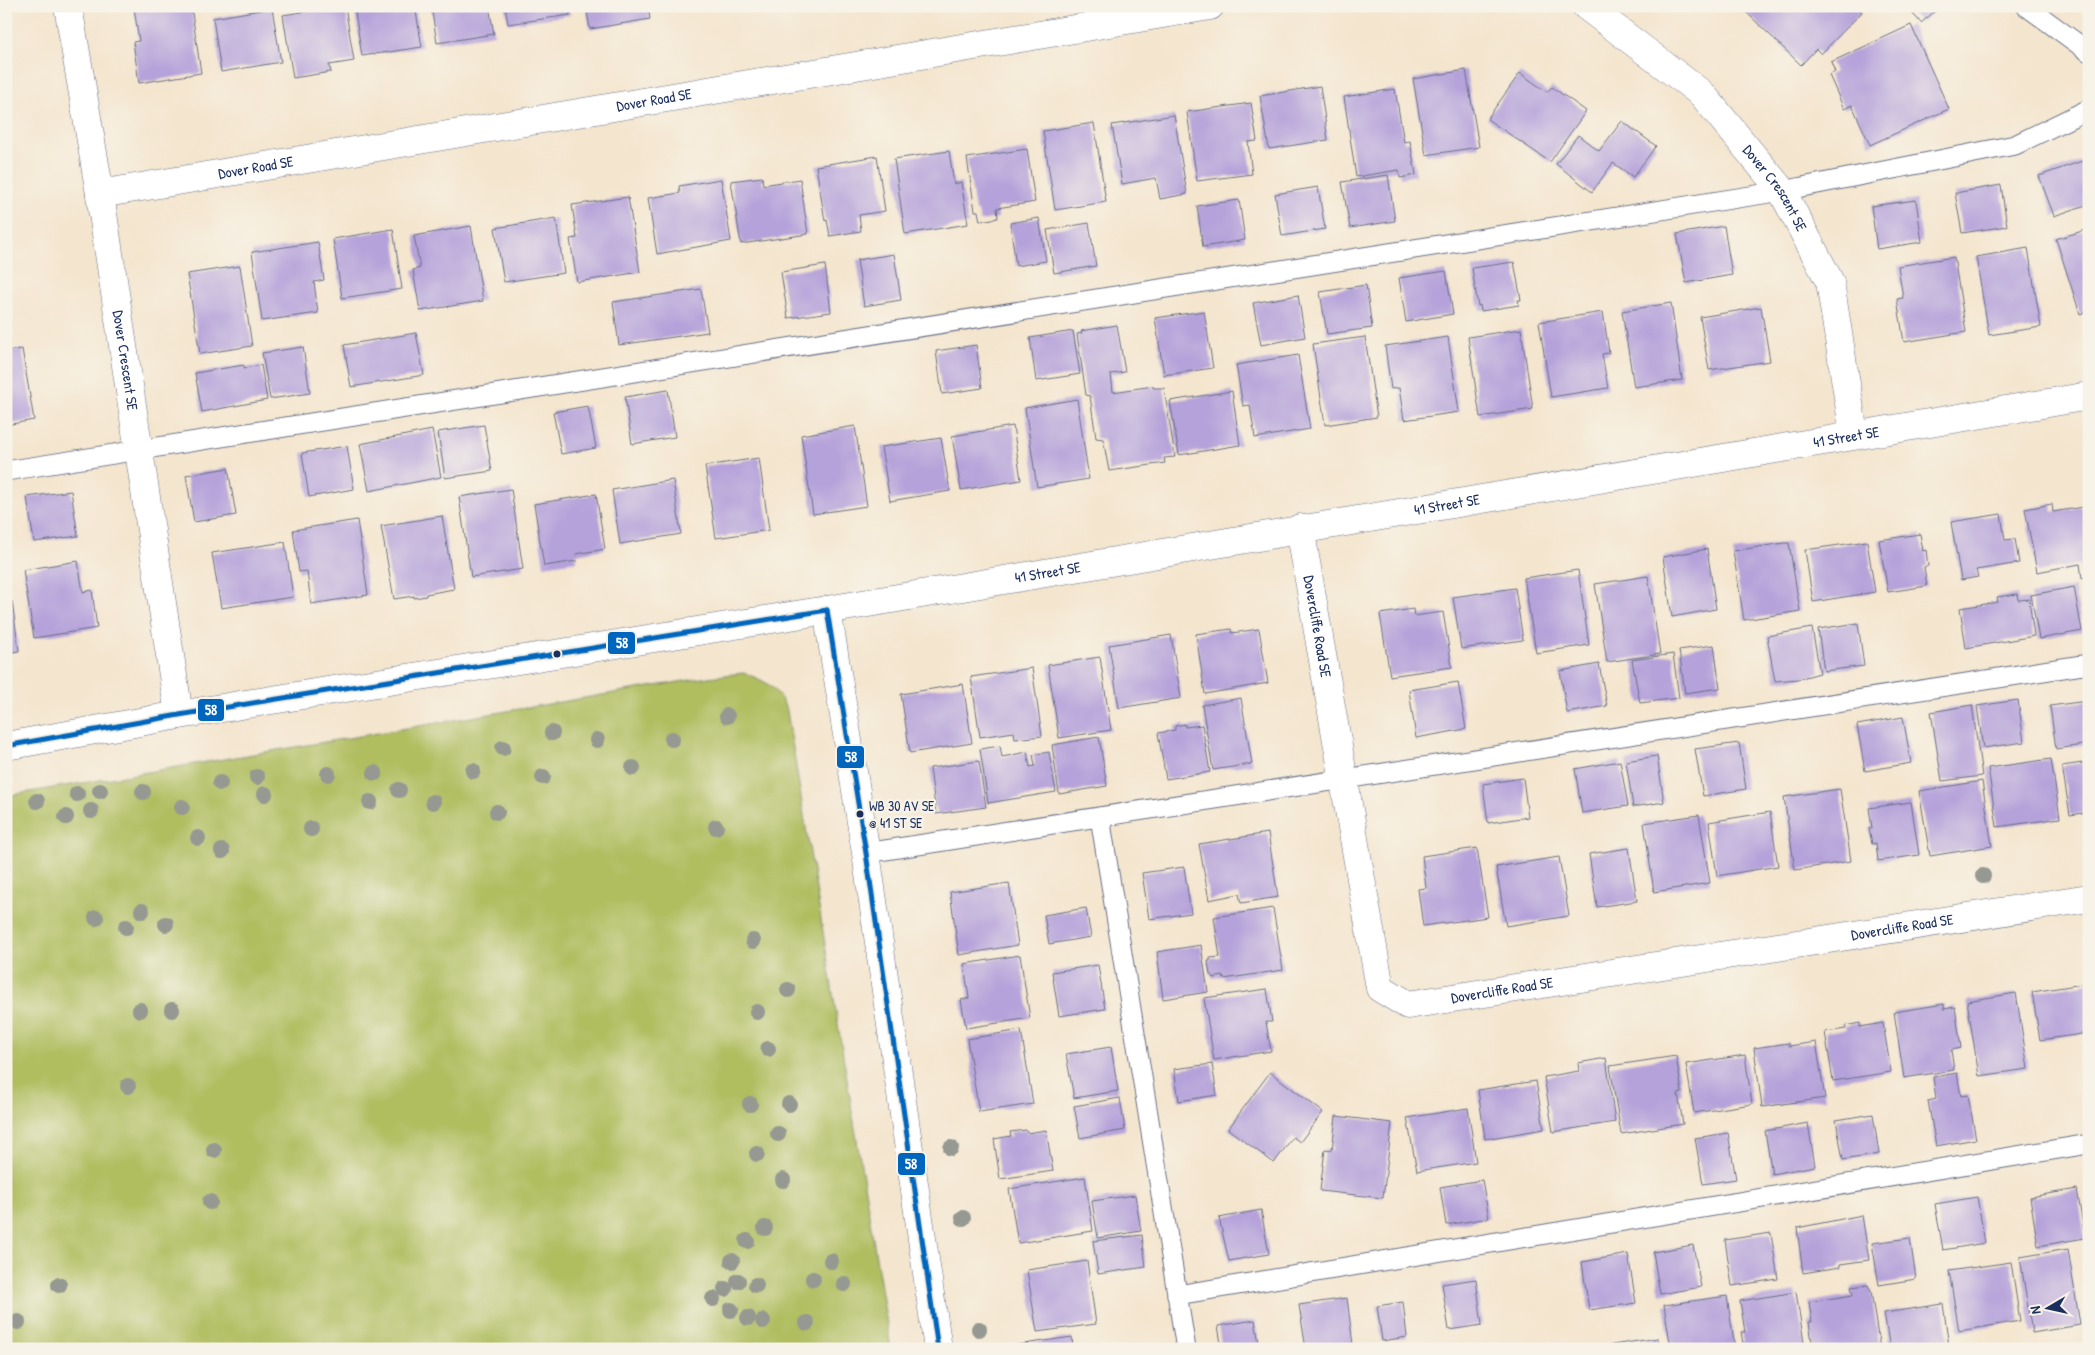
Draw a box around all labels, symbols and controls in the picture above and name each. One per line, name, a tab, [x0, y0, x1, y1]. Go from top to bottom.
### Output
street label: Dover Road SE	[615, 83, 694, 116]
street label: Dover Crescent SE	[1738, 140, 1812, 235]
street label: Dover Road SE	[216, 150, 295, 184]
street label: Dover Crescent SE	[108, 309, 144, 412]
street label: 41 Street SE	[1812, 421, 1881, 453]
street label: 41 Street SE	[1412, 488, 1482, 520]
street label: 41 Street SE	[1013, 556, 1082, 588]
street label: Dovercliffe Road SE	[1298, 574, 1337, 679]
line badge: 58	[607, 631, 636, 655]
text: 58	[616, 633, 628, 652]
unlabelled marker	[552, 649, 562, 659]
line badge: 58	[197, 698, 225, 722]
text: 58	[205, 700, 217, 719]
line badge: 58	[836, 745, 865, 769]
text: 58	[845, 747, 857, 766]
place label: WB 30 AV SE @ 41 ST SE	[869, 796, 934, 832]
marker: WB 30 AV SE @ 41 ST SE	[855, 809, 865, 819]
street label: Dovercliffe Road SE	[1850, 908, 1955, 945]
street label: Dovercliffe Road SE	[1450, 971, 1555, 1008]
line badge: 58	[897, 1152, 926, 1176]
text: 58	[905, 1154, 917, 1173]
north arrow	[2022, 1282, 2072, 1332]
text: N	[2025, 1304, 2045, 1315]

